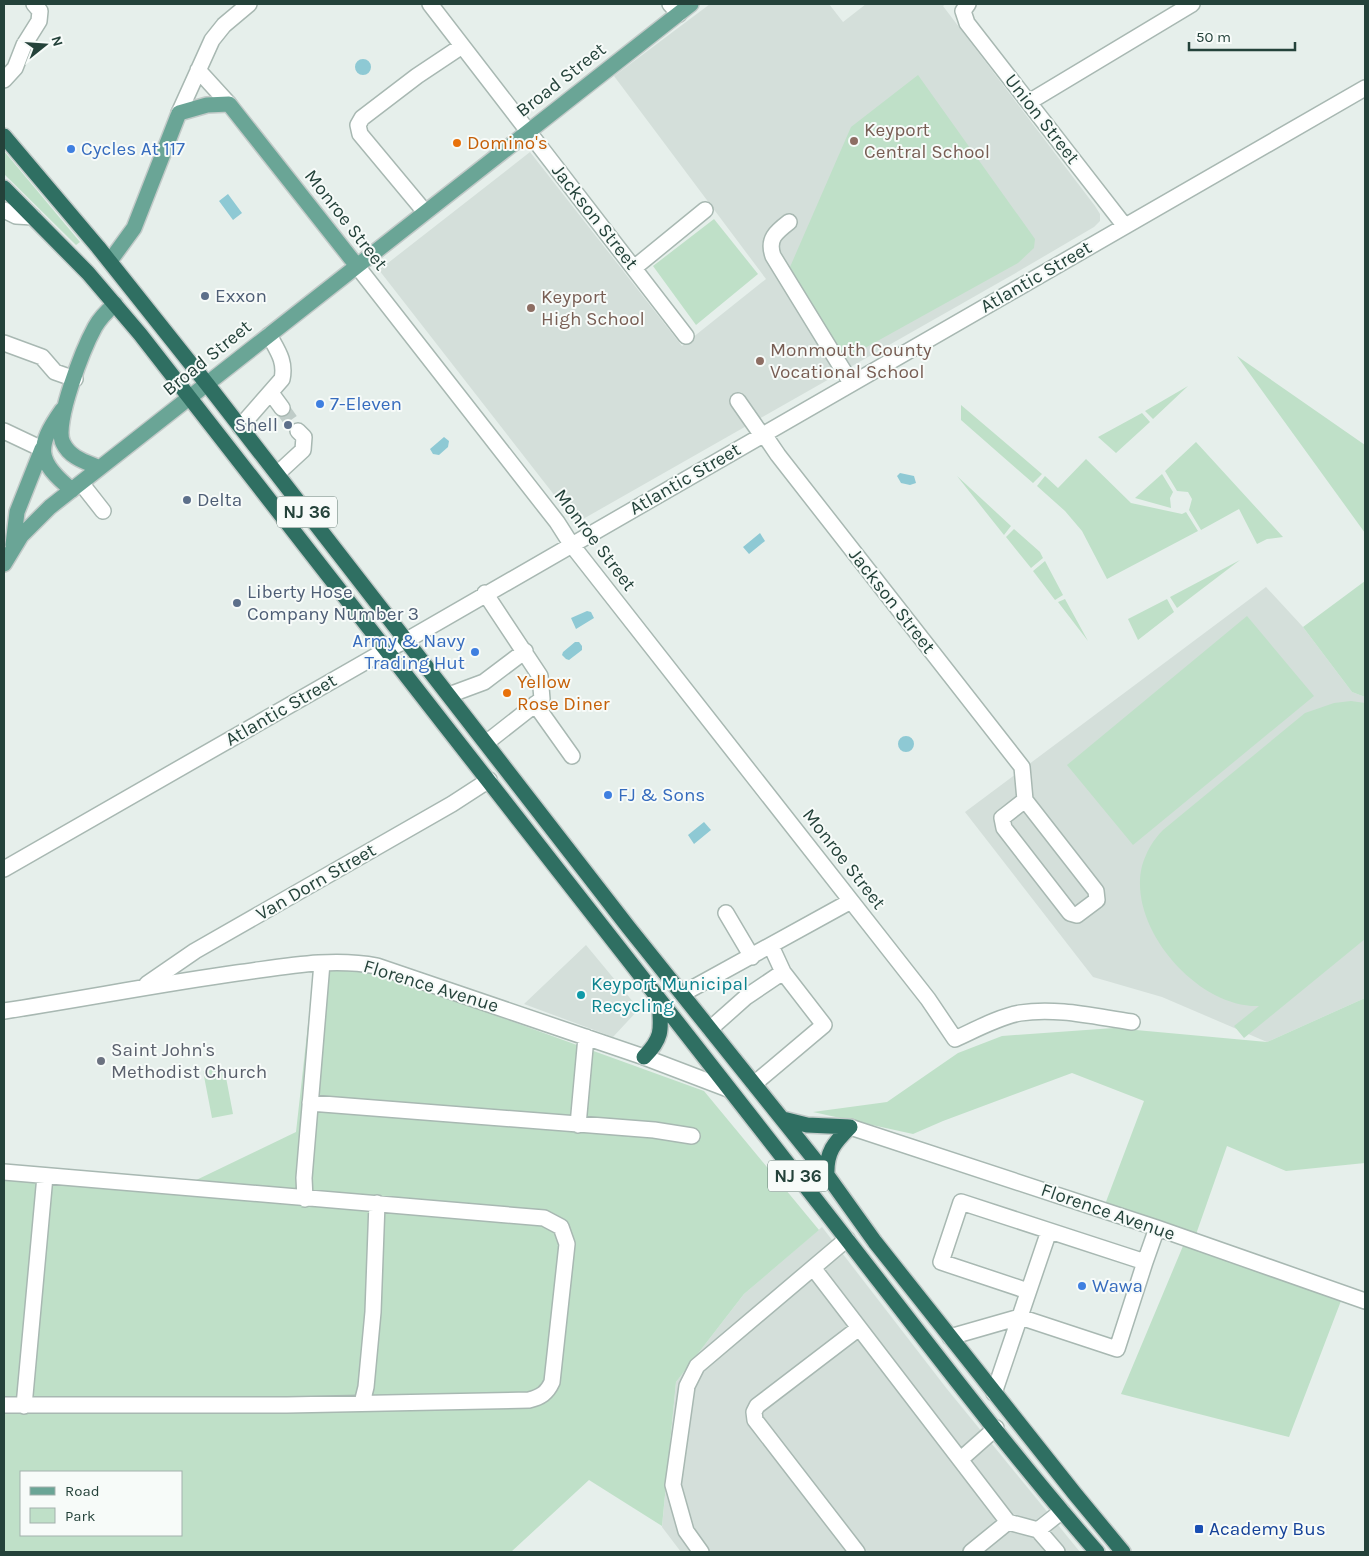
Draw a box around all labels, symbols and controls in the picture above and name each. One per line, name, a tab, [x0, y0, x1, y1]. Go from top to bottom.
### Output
north arrow	[20, 20, 70, 70]
scale bar	[1189, 20, 1295, 52]
text: 50 m	[1196, 28, 1231, 46]
text: N	[47, 34, 67, 49]
street label: Broad Street	[512, 38, 610, 122]
street label: Union Street	[1000, 70, 1084, 168]
place label: Keyport Central School	[864, 119, 990, 163]
place label: Domino's	[467, 132, 548, 154]
marker: Keyport Central School	[848, 135, 860, 147]
marker: Domino's	[451, 137, 463, 149]
place label: Cycles At 117	[81, 138, 185, 160]
marker: Cycles At 117	[65, 143, 77, 155]
street label: Jackson Street	[547, 160, 643, 274]
street label: Monroe Street	[300, 165, 392, 275]
street label: Atlantic Street	[977, 236, 1095, 318]
place label: Exxon	[215, 285, 267, 307]
place label: Keyport High School	[541, 286, 645, 330]
marker: Exxon	[199, 290, 211, 302]
marker: Keyport High School	[525, 302, 537, 314]
street label: Broad Street	[158, 316, 256, 400]
place label: Monmouth County Vocational School	[770, 339, 932, 383]
marker: Monmouth County Vocational School	[754, 355, 766, 367]
place label: 7-Eleven	[330, 393, 402, 415]
marker: 7-Eleven	[314, 398, 326, 410]
place label: Shell	[235, 414, 278, 436]
marker: Shell	[282, 419, 294, 431]
street label: Atlantic Street	[626, 438, 744, 520]
street label: Monroe Street	[550, 485, 640, 595]
place label: Delta	[197, 489, 242, 511]
marker: Delta	[181, 494, 193, 506]
road number: NJ 36	[277, 497, 337, 528]
street label: Jackson Street	[844, 544, 940, 658]
place label: Liberty Hose Company Number 3	[247, 581, 419, 625]
marker: Liberty Hose Company Number 3	[231, 597, 243, 609]
place label: Army & Navy Trading Hut	[352, 630, 465, 674]
marker: Army & Navy Trading Hut	[469, 646, 481, 658]
street label: Atlantic Street	[222, 669, 340, 751]
place label: Yellow Rose Diner	[517, 671, 610, 715]
marker: Yellow Rose Diner	[501, 687, 513, 699]
place label: FJ & Sons	[618, 784, 705, 806]
marker: FJ & Sons	[602, 789, 614, 801]
street label: Monroe Street	[798, 804, 890, 914]
street label: Van Dorn Street	[252, 839, 380, 925]
street label: Florence Avenue	[361, 955, 501, 1017]
place label: Keyport Municipal Recycling	[591, 973, 748, 1017]
marker: Keyport Municipal Recycling	[575, 989, 587, 1001]
place label: Saint John's Methodist Church	[111, 1039, 267, 1083]
marker: Saint John's Methodist Church	[95, 1055, 107, 1067]
road number: NJ 36	[768, 1160, 828, 1192]
street label: Florence Avenue	[1038, 1179, 1178, 1245]
place label: Wawa	[1092, 1275, 1143, 1297]
marker: Wawa	[1076, 1280, 1088, 1292]
legend	[20, 1471, 182, 1536]
text: Road	[65, 1482, 100, 1500]
text: Park	[65, 1507, 95, 1525]
place label: Academy Bus	[1209, 1518, 1326, 1540]
marker: Academy Bus	[1193, 1523, 1205, 1535]

